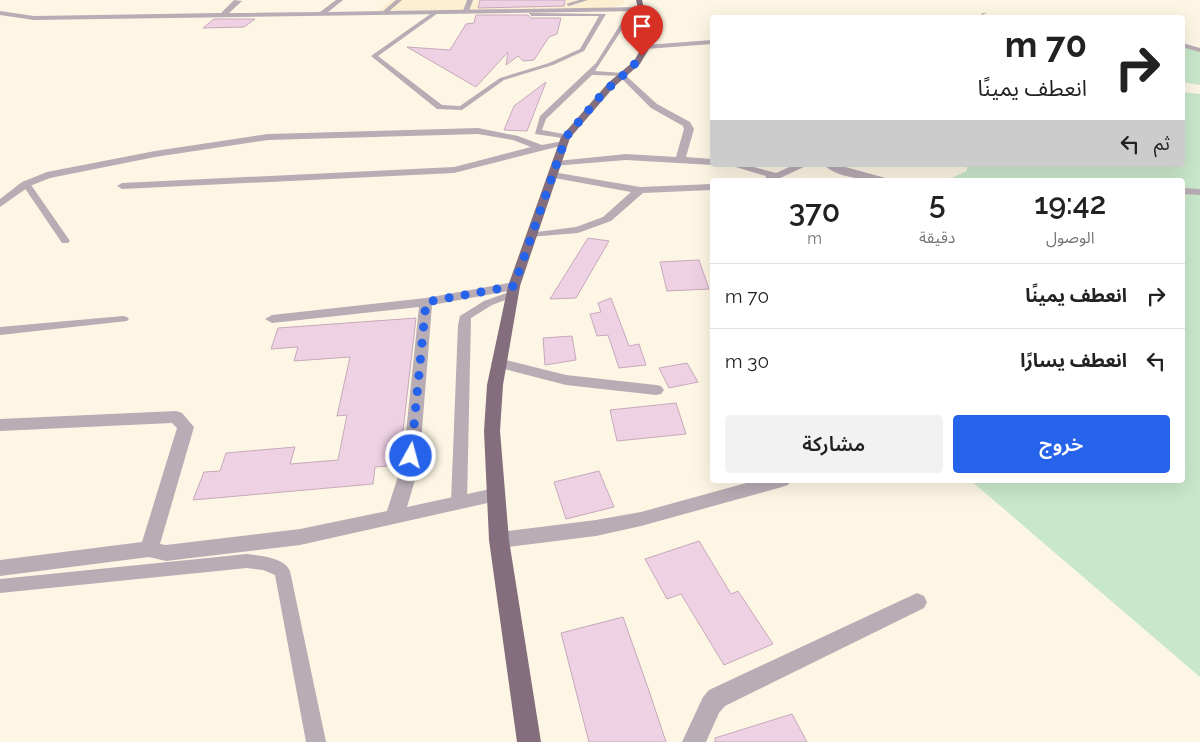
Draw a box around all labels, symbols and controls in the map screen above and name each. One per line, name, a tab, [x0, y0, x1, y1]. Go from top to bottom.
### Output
pin	[621, 5, 663, 56]
icon: arrive	[628, 12, 656, 40]
text: 70 m	[1005, 24, 1087, 65]
icon: right	[1105, 35, 1170, 100]
text: انعطف يمينًا	[978, 75, 1087, 101]
icon: left	[1116, 130, 1144, 158]
text: ثم	[1154, 132, 1170, 154]
text: 5	[929, 186, 945, 221]
text: 19:42	[1034, 186, 1106, 221]
text: 370	[789, 194, 840, 229]
text: دقيقة	[919, 228, 955, 247]
text: الوصول	[1046, 228, 1095, 247]
text: m	[807, 229, 822, 248]
icon: right	[1142, 282, 1170, 310]
text: انعطف يمينًا	[1025, 284, 1127, 306]
text: 70 m	[725, 285, 769, 307]
icon: left	[1142, 347, 1170, 375]
text: انعطف يسارًا	[1020, 349, 1127, 371]
text: 30 m	[725, 350, 769, 372]
button: مشاركة	[725, 415, 943, 473]
button: خروج	[953, 415, 1170, 473]
position arrow	[384, 429, 436, 481]

